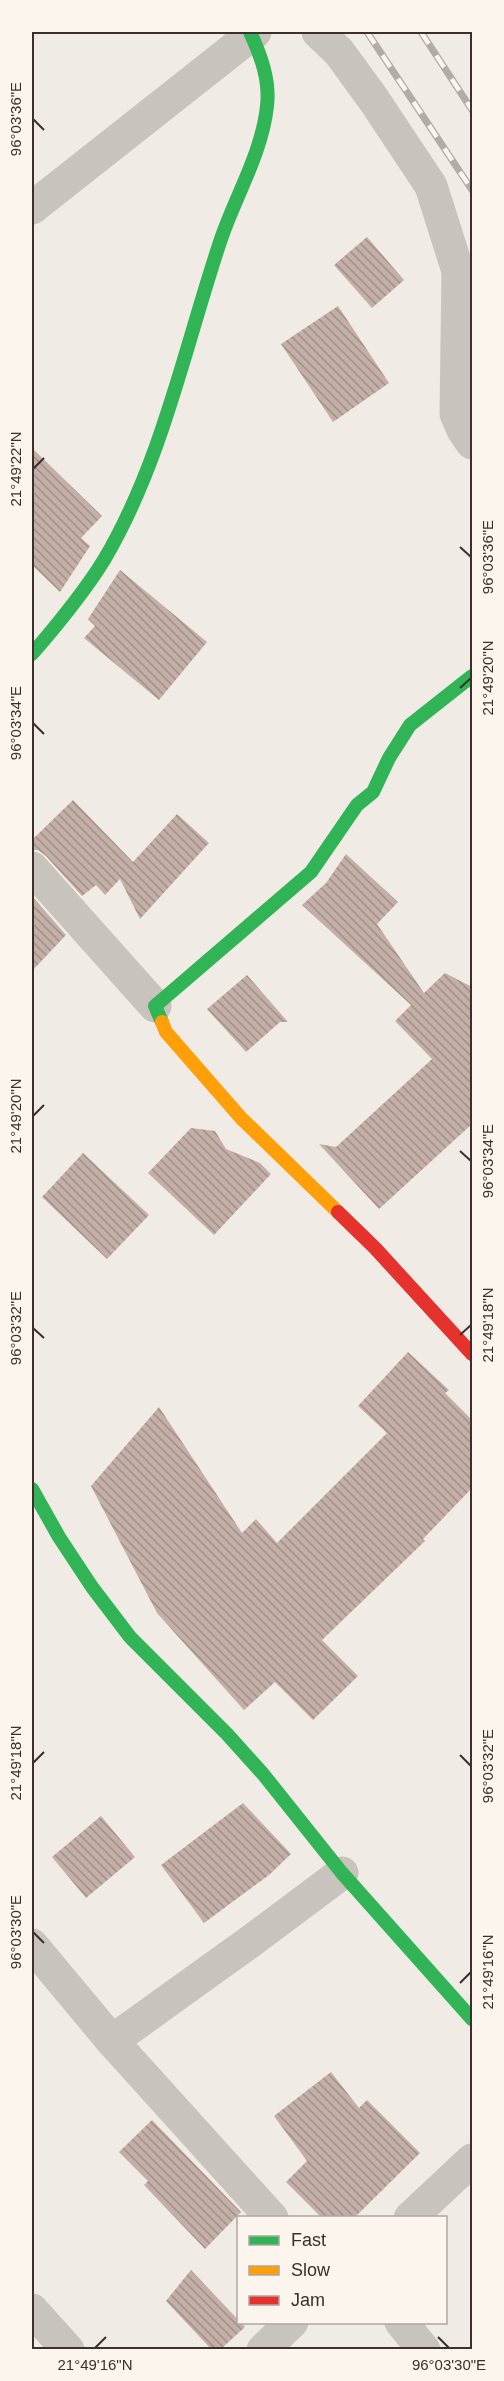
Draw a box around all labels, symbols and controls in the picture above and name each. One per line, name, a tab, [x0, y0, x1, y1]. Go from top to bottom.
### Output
text: 96°03'36"E	[7, 82, 24, 156]
text: 21°49'22"N	[7, 431, 24, 507]
text: 96°03'36"E	[479, 520, 496, 594]
text: 21°49'20"N	[479, 640, 496, 716]
text: 96°03'34"E	[7, 686, 24, 760]
text: 21°49'20"N	[7, 1078, 24, 1154]
text: 96°03'34"E	[479, 1124, 496, 1198]
text: 21°49'18"N	[479, 1287, 496, 1363]
text: 96°03'32"E	[7, 1291, 24, 1365]
text: 21°49'18"N	[7, 1725, 24, 1801]
text: 96°03'32"E	[479, 1729, 496, 1803]
text: 96°03'30"E	[7, 1895, 24, 1969]
text: 21°49'16"N	[479, 1934, 496, 2010]
legend	[237, 2216, 447, 2324]
text: Fast	[291, 2230, 326, 2250]
text: Slow	[291, 2260, 331, 2280]
text: Jam	[291, 2290, 325, 2310]
text: 21°49'16"N	[57, 2356, 133, 2373]
text: 96°03'30"E	[412, 2356, 486, 2373]

